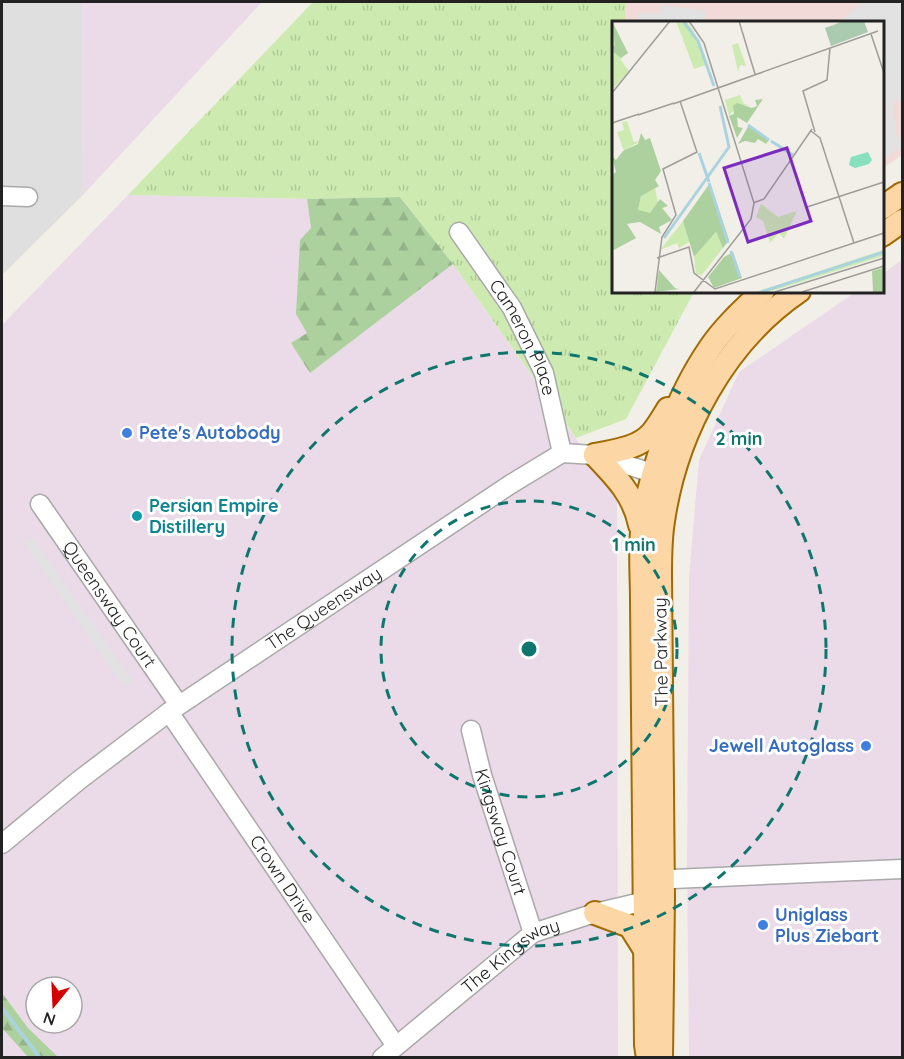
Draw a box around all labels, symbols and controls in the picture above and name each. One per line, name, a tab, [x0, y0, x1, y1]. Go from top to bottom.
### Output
inset map	[612, 21, 883, 292]
street label: Cameron Place	[484, 275, 561, 397]
place label: Pete's Autobody	[139, 421, 281, 444]
marker: Pete's Autobody	[120, 426, 134, 440]
text: 2 min	[716, 427, 762, 450]
place label: Persian Empire Distillery	[149, 494, 279, 538]
marker: Persian Empire Distillery	[130, 509, 144, 523]
text: 1 min	[612, 533, 656, 556]
street label: Queensway Court	[58, 536, 162, 672]
street label: The Queensway	[261, 562, 386, 655]
street label: The Parkway	[648, 597, 673, 707]
centre of rings	[519, 639, 539, 659]
place label: Jewell Autoglass	[709, 734, 854, 757]
marker: Jewell Autoglass	[859, 739, 873, 753]
street label: Kingsway Court	[470, 766, 532, 898]
street label: Crown Drive	[245, 830, 321, 927]
place label: Uniglass Plus Ziebart	[775, 903, 879, 947]
street label: The Kingsway	[456, 913, 562, 999]
marker: Uniglass Plus Ziebart	[756, 918, 770, 932]
north arrow	[24, 975, 84, 1035]
text: N	[41, 1008, 58, 1031]

